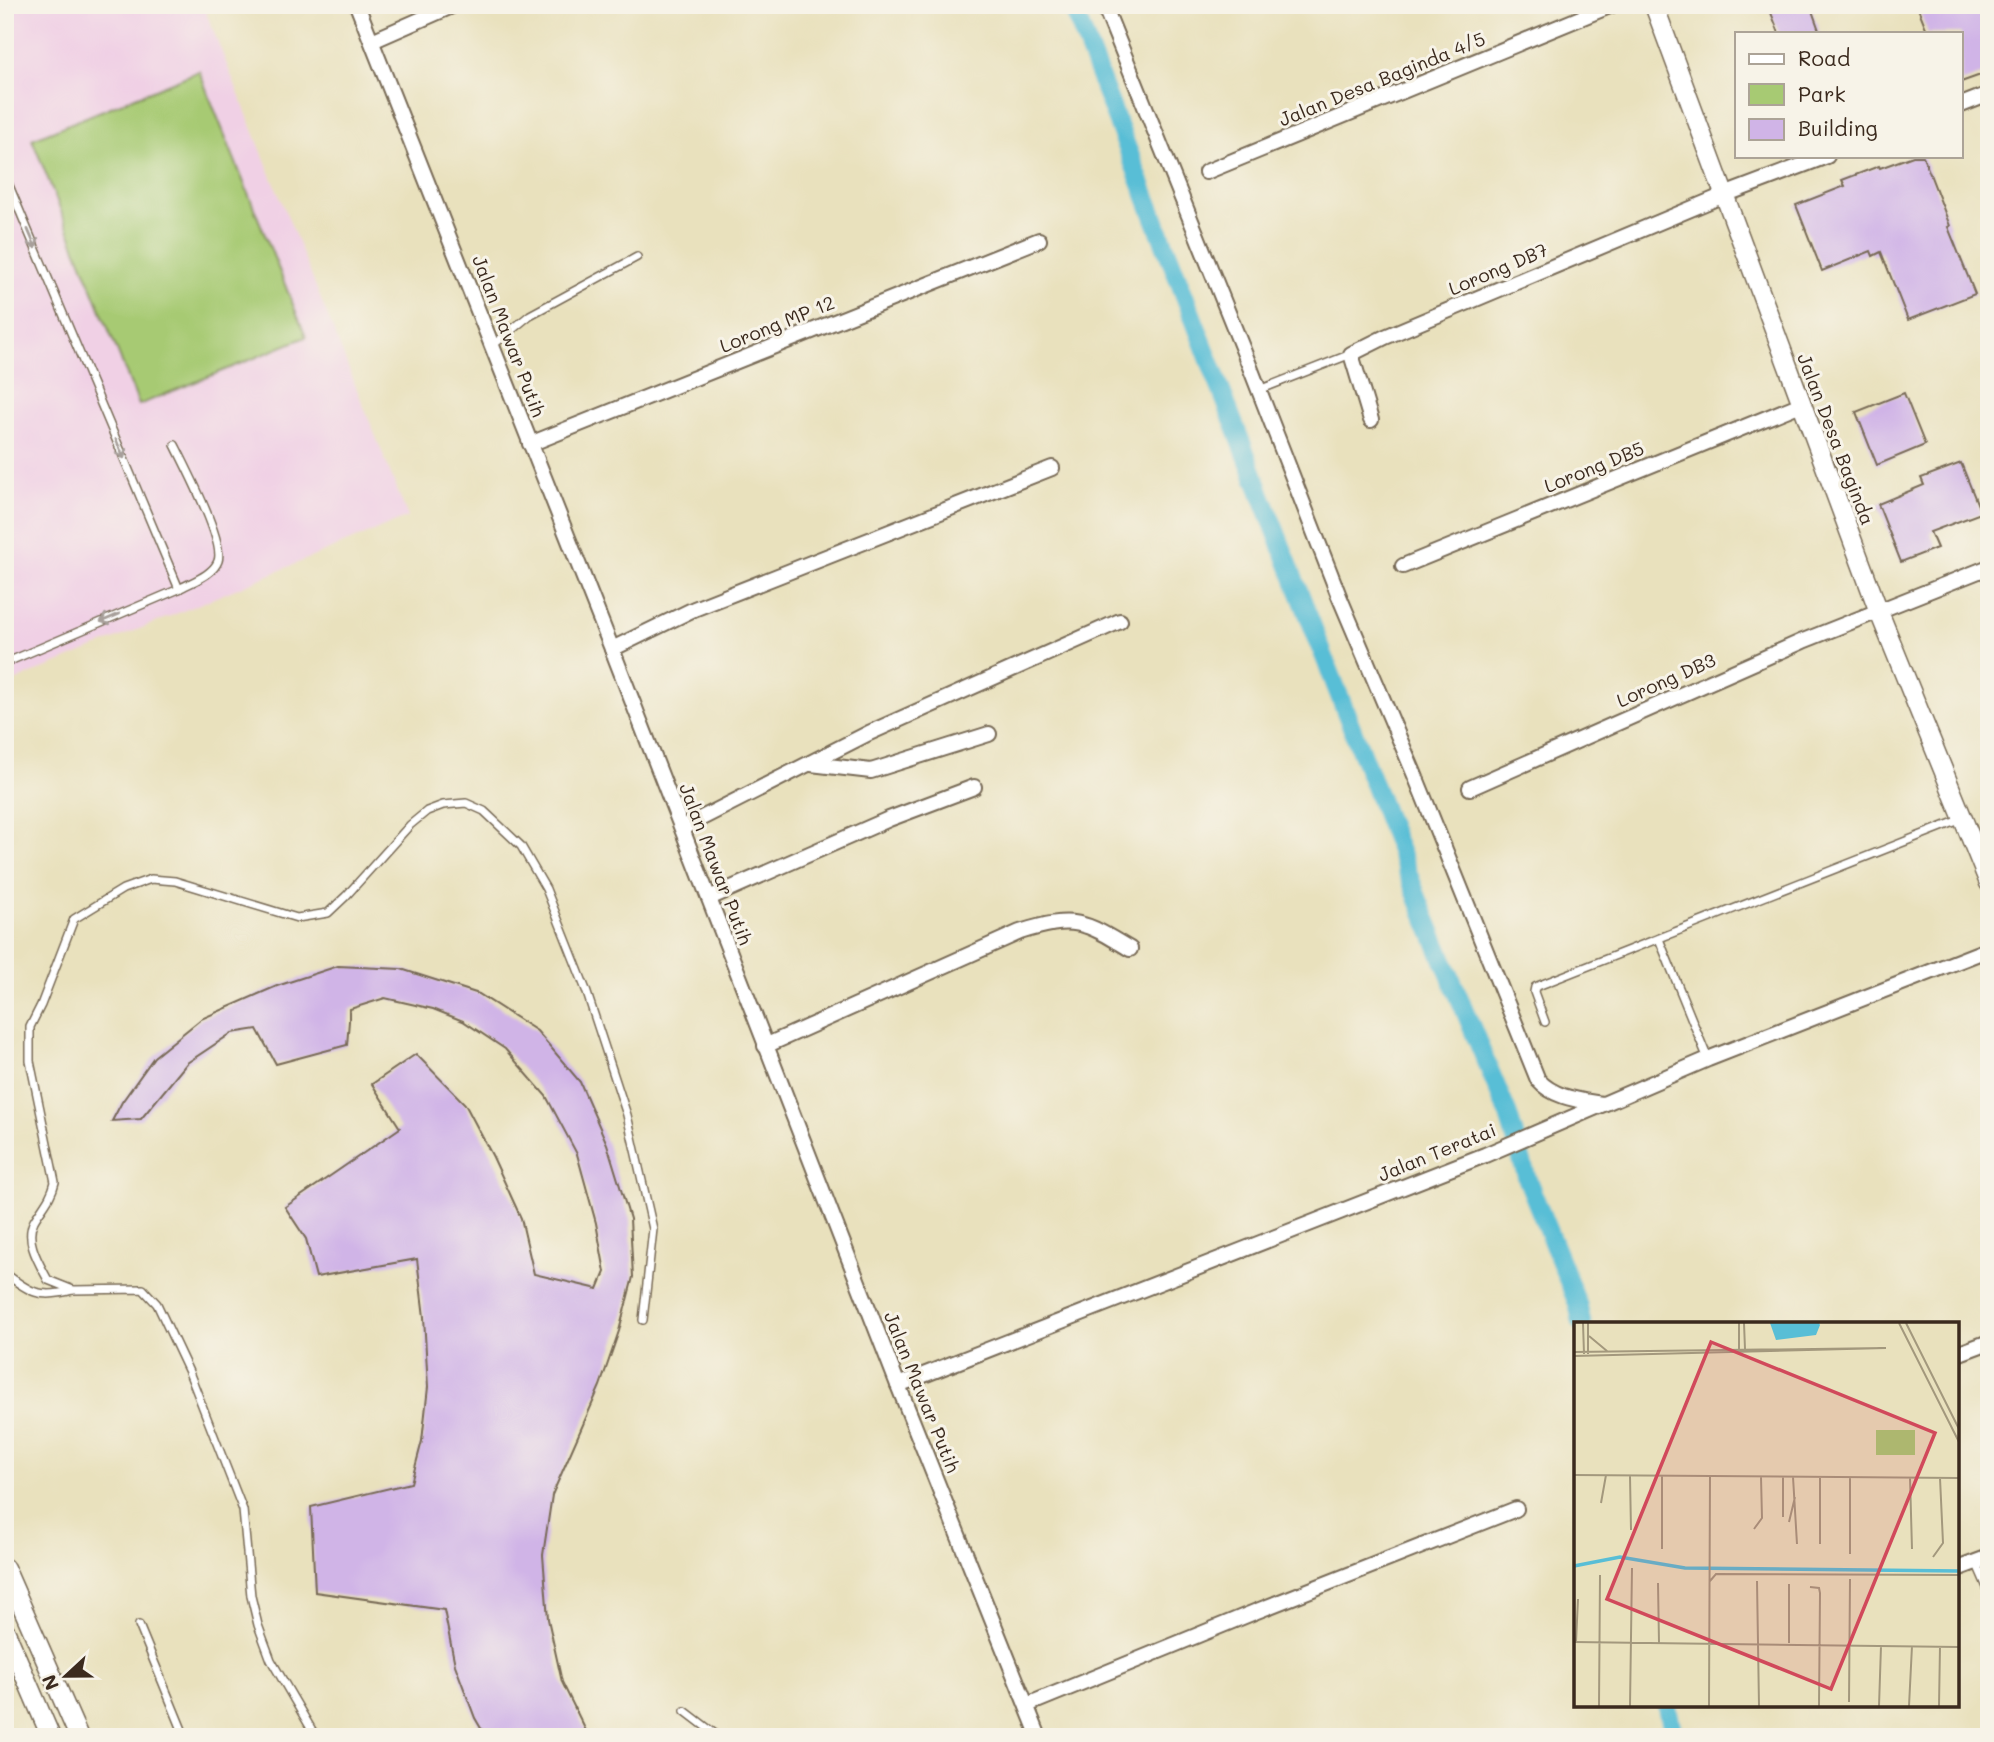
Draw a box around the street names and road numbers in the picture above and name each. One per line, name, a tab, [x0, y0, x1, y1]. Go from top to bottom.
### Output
street label: Jalan Desa Baginda 4/5	[1275, 26, 1489, 131]
street label: Lorong DB7	[1445, 236, 1551, 301]
street label: Jalan Mawar Putih	[467, 251, 552, 420]
street label: Lorong MP 12	[716, 289, 838, 358]
street label: Jalan Desa Baginda	[1792, 349, 1881, 528]
street label: Lorong DB5	[1540, 435, 1647, 498]
street label: Lorong DB3	[1612, 647, 1719, 712]
street label: Jalan Mawar Putih	[674, 779, 759, 948]
street label: Jalan Teratai	[1374, 1116, 1500, 1187]
street label: Jalan Mawar Putih	[879, 1308, 966, 1476]

